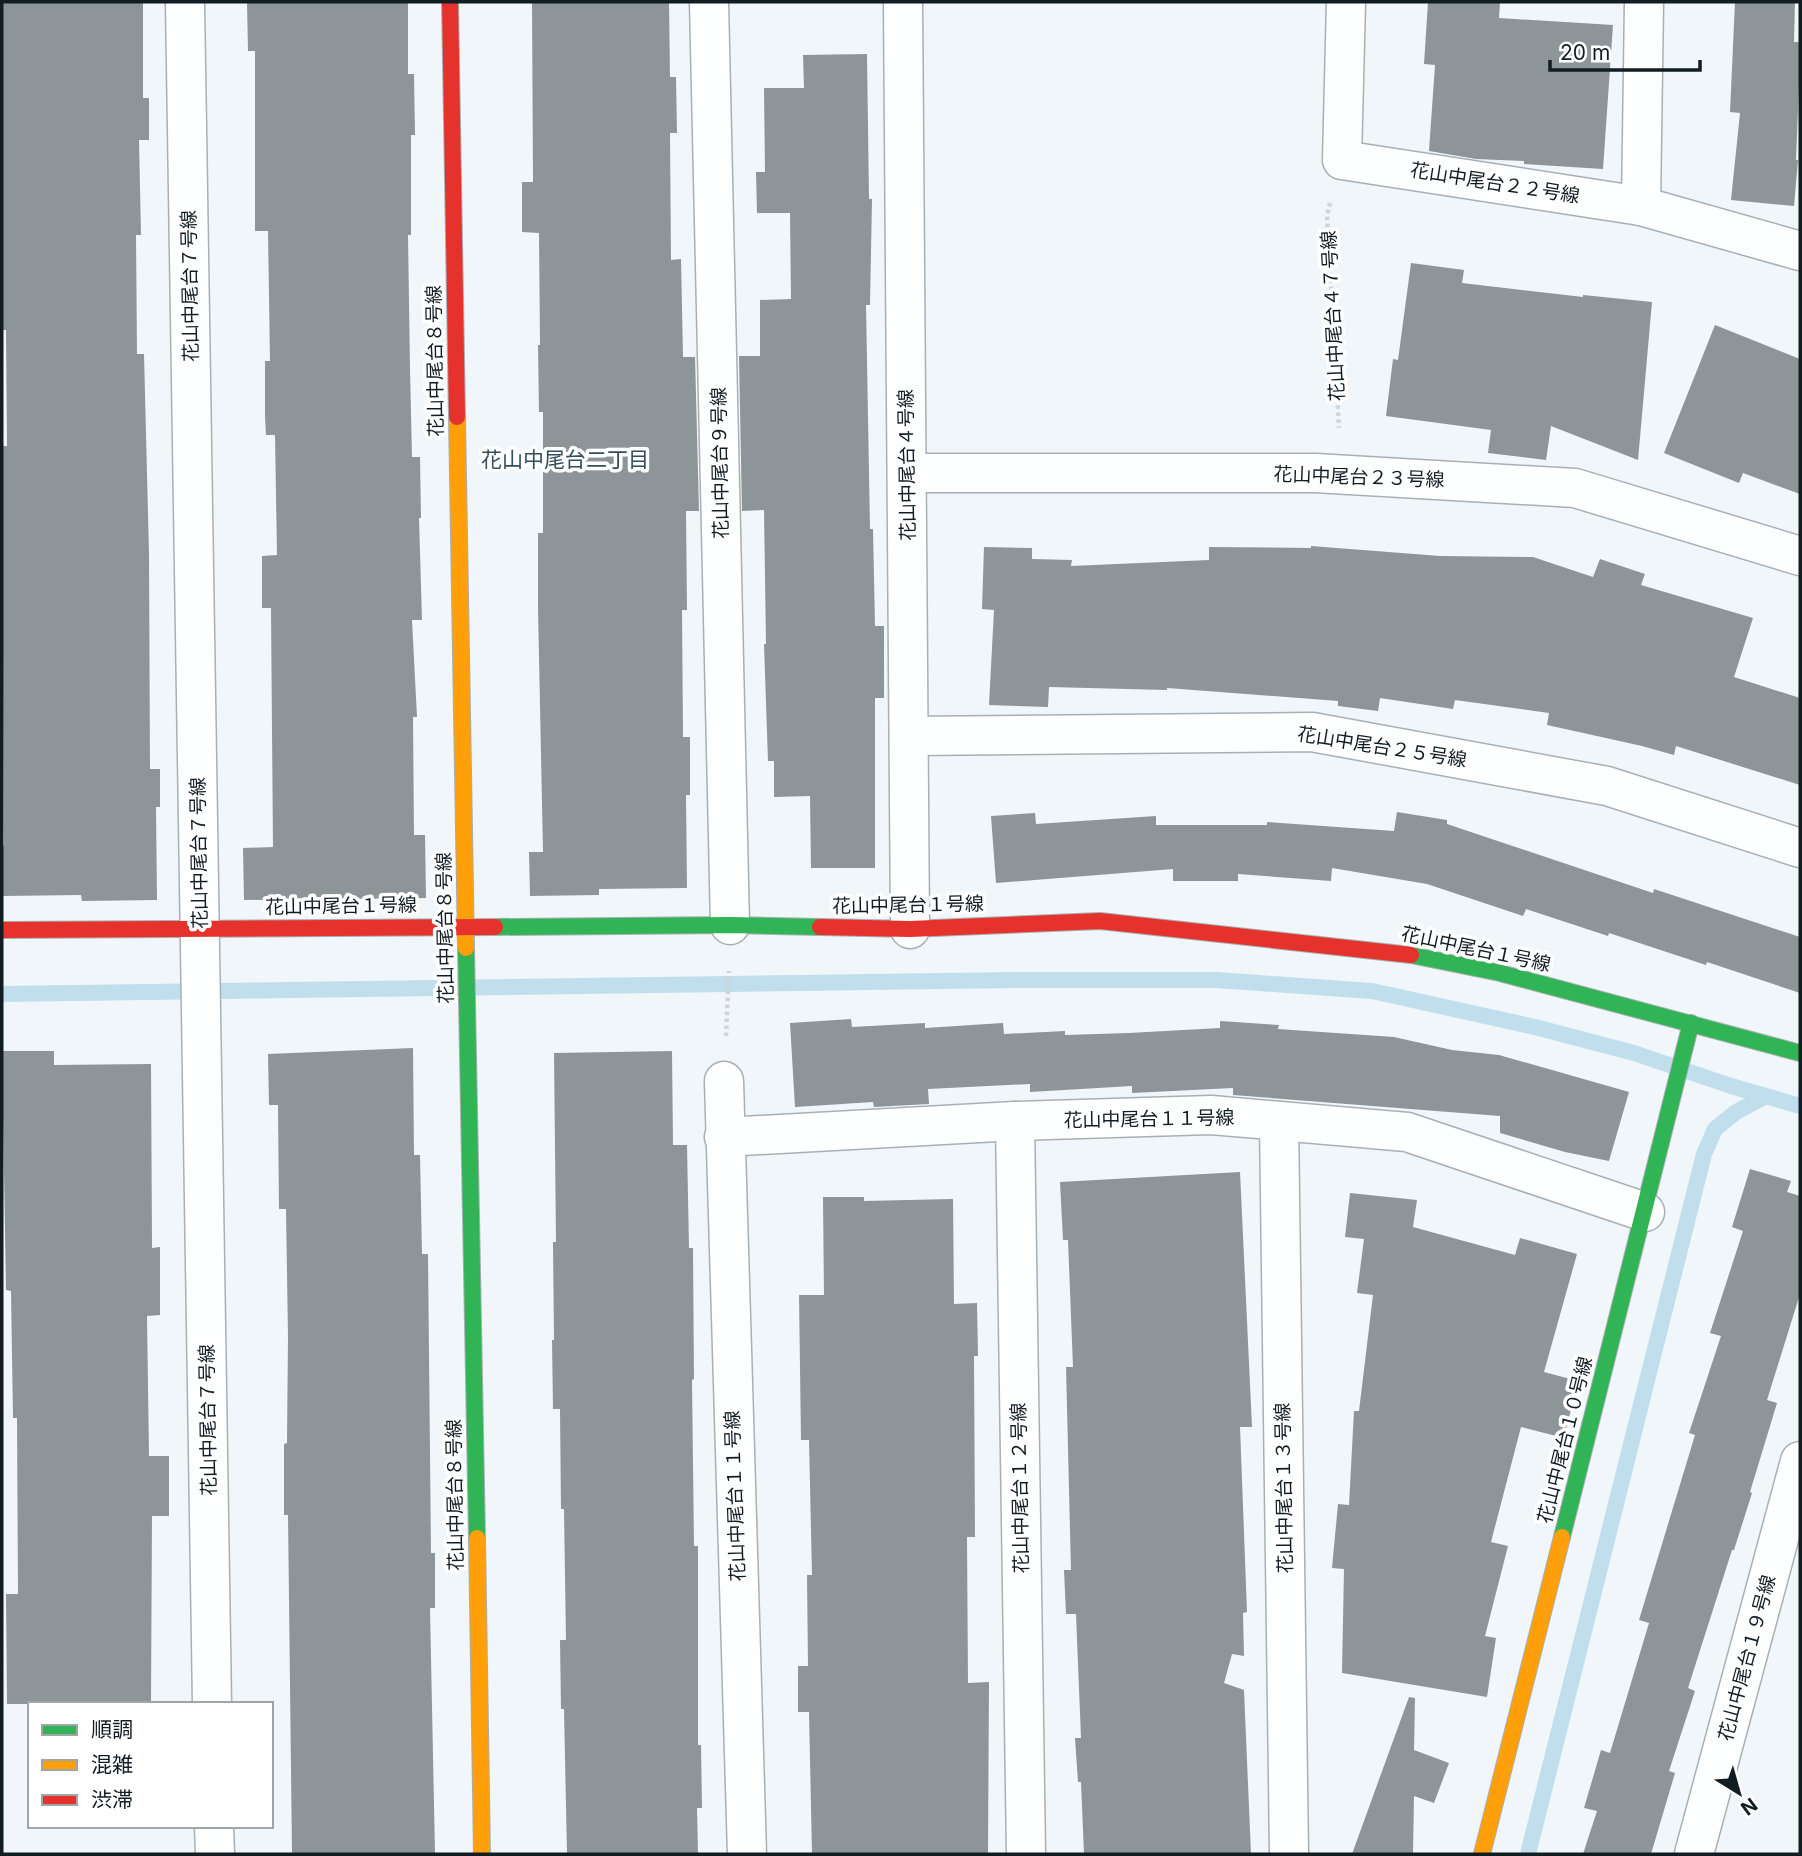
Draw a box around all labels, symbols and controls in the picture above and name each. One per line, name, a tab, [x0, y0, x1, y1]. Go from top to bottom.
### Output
scale bar	[1550, 28, 1700, 72]
text: 20 m	[1560, 40, 1610, 65]
street label: 花山中尾台２２号線	[1409, 158, 1581, 208]
street label: 花山中尾台７号線	[177, 210, 203, 362]
street label: 花山中尾台４７号線	[1317, 230, 1349, 402]
street label: 花山中尾台８号線	[422, 285, 448, 437]
street label: 花山中尾台９号線	[707, 387, 733, 539]
street label: 花山中尾台４号線	[894, 389, 920, 541]
district label: 花山中尾台二丁目	[481, 447, 649, 472]
street label: 花山中尾台２３号線	[1273, 463, 1445, 491]
street label: 花山中尾台２５号線	[1296, 722, 1468, 772]
street label: 花山中尾台７号線	[186, 777, 212, 929]
street label: 花山中尾台８号線	[432, 852, 458, 1004]
street label: 花山中尾台１号線	[832, 892, 984, 918]
street label: 花山中尾台１号線	[265, 893, 417, 919]
street label: 花山中尾台１号線	[1399, 922, 1553, 976]
street label: 花山中尾台１１号線	[1063, 1106, 1235, 1132]
street label: 花山中尾台７号線	[195, 1344, 221, 1496]
street label: 花山中尾台１０号線	[1533, 1354, 1597, 1526]
street label: 花山中尾台１２号線	[1007, 1402, 1033, 1574]
street label: 花山中尾台１３号線	[1271, 1402, 1297, 1574]
street label: 花山中尾台１１号線	[721, 1410, 749, 1582]
street label: 花山中尾台８号線	[442, 1419, 468, 1571]
street label: 花山中尾台１９号線	[1714, 1572, 1780, 1744]
legend	[28, 1702, 273, 1828]
text: 順調	[91, 1717, 133, 1742]
text: 混雑	[91, 1752, 133, 1777]
north arrow	[1704, 1758, 1774, 1828]
text: 渋滞	[91, 1787, 133, 1812]
text: N	[1736, 1793, 1762, 1820]

